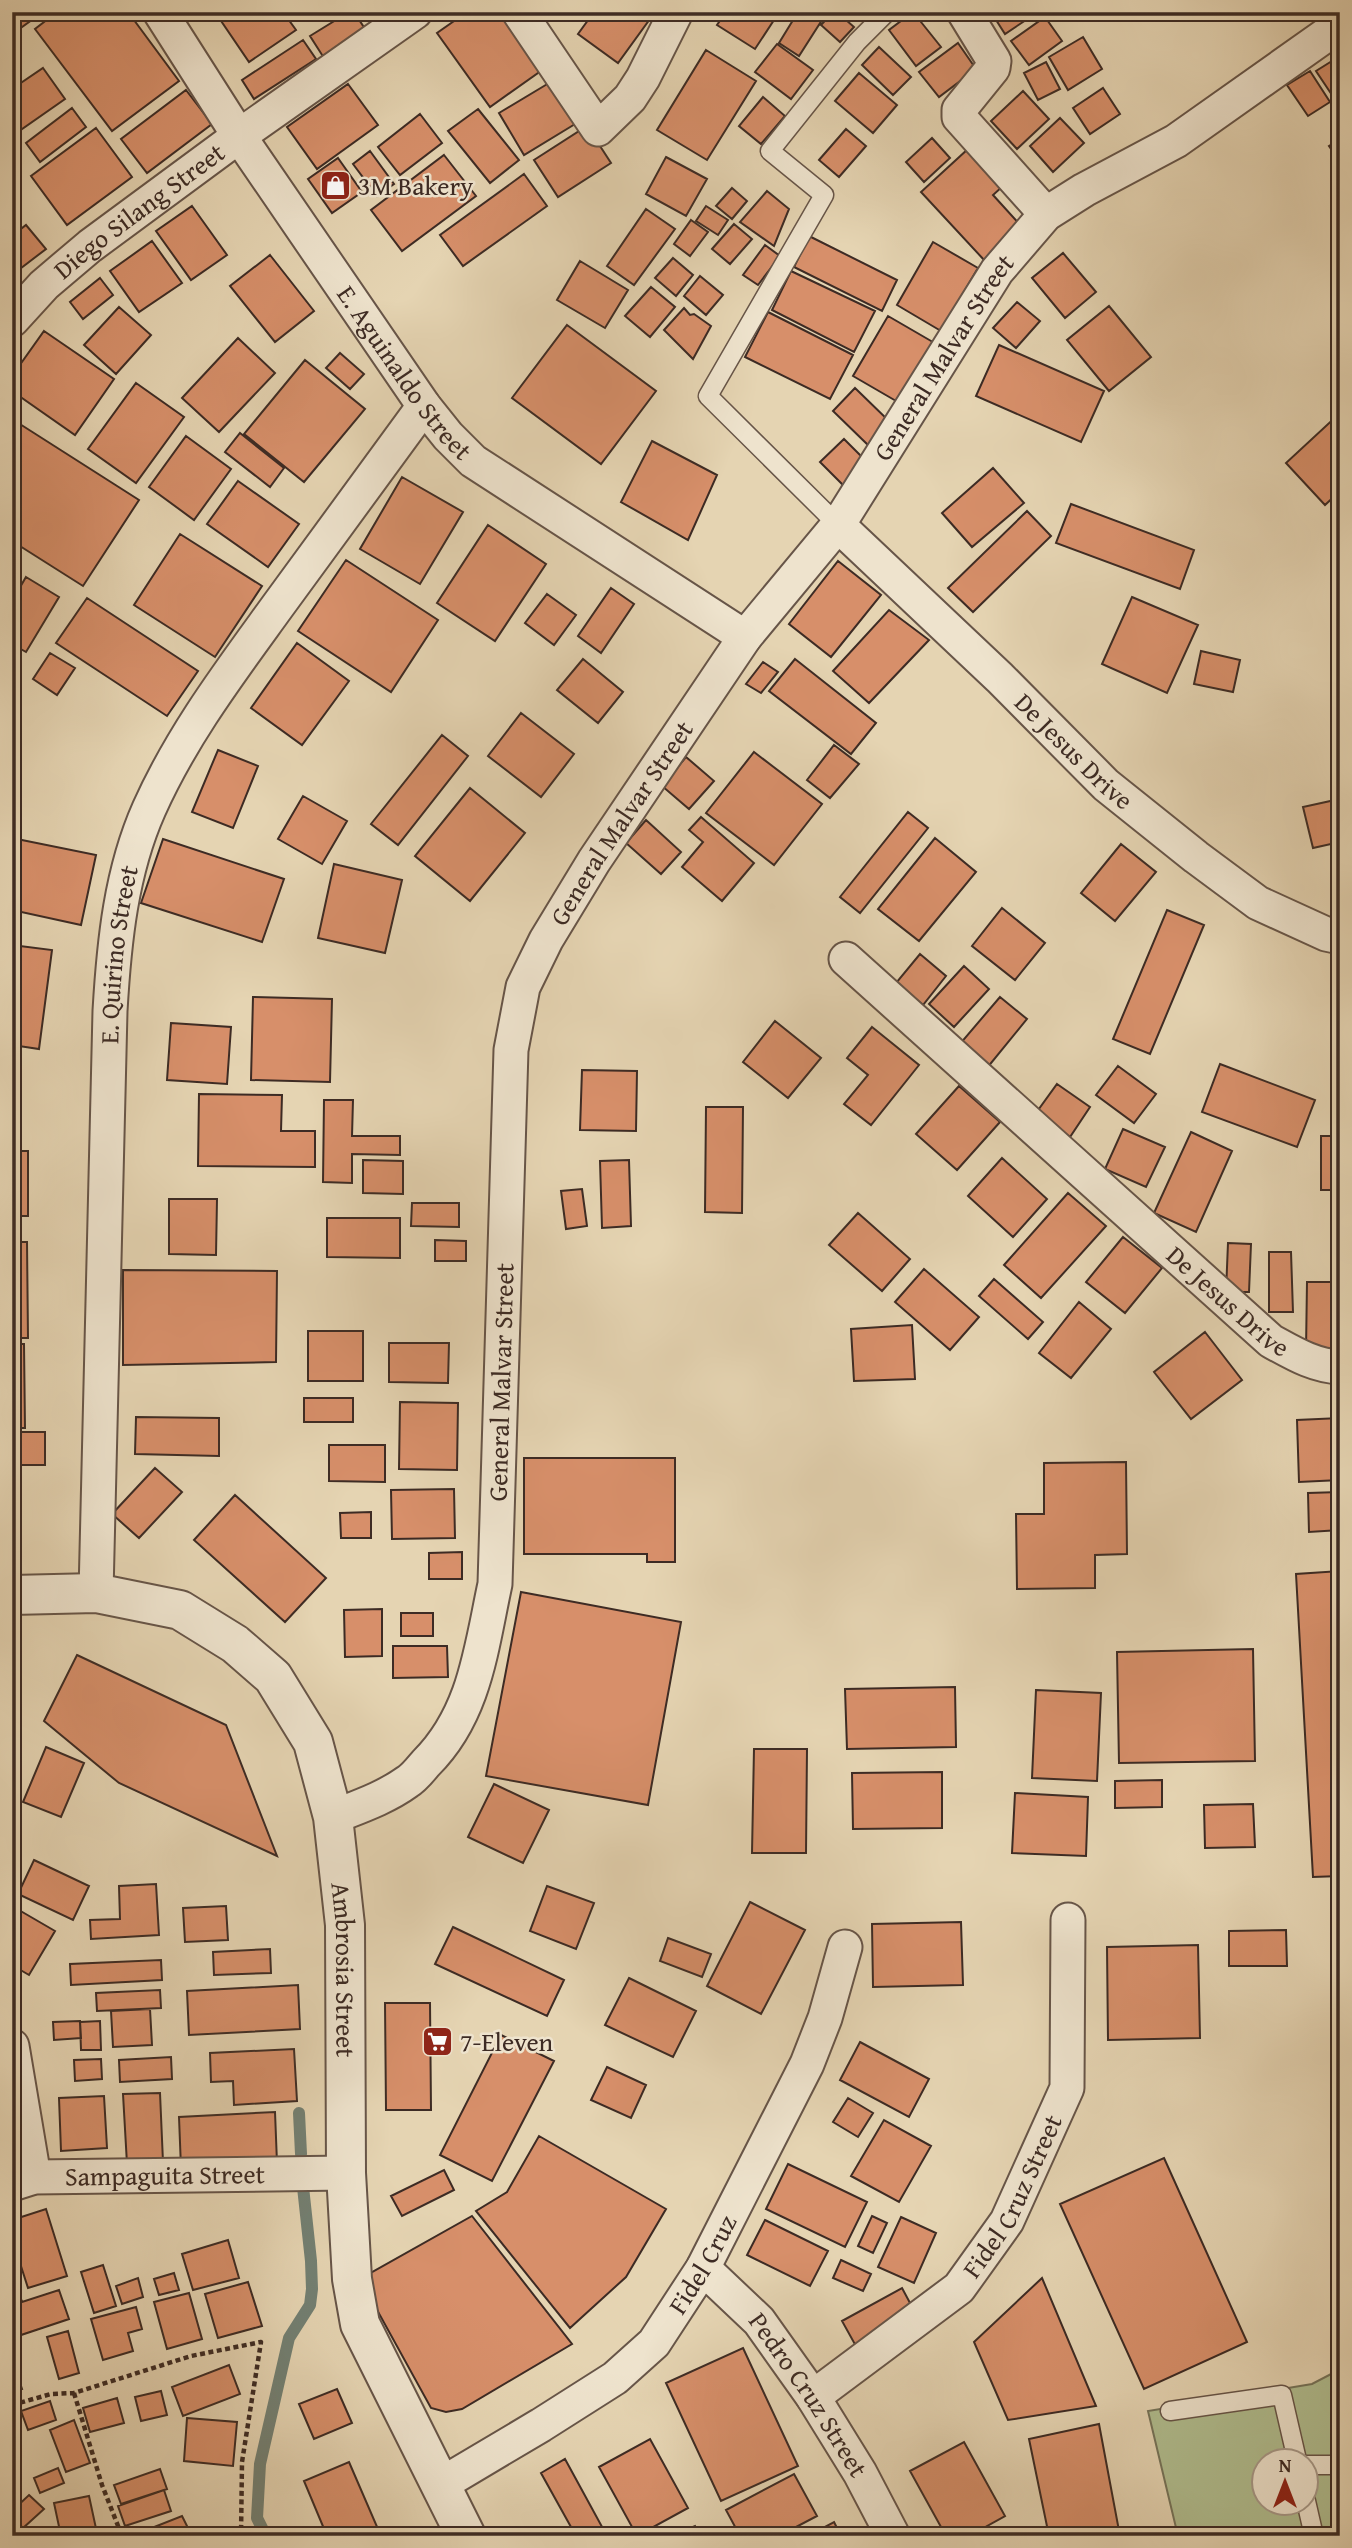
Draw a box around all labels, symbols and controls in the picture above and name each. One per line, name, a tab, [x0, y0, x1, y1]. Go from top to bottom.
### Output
street label: Diego Silang Street	[44, 133, 233, 288]
place label: 3M Bakery	[358, 166, 473, 205]
shop icon: 3M Bakery	[318, 169, 352, 203]
street label: General Malvar Street	[863, 245, 1023, 468]
street label: E. Aguinaldo Street	[328, 277, 482, 469]
street label: De Jesus Drive	[1006, 684, 1142, 819]
street label: General Malvar Street	[539, 712, 702, 933]
street label: E. Quirino Street	[89, 861, 148, 1045]
street label: De Jesus Drive	[1158, 1236, 1296, 1366]
street label: General Malvar Street	[477, 1263, 524, 1502]
street label: Ambrosia Street	[321, 1880, 366, 2058]
place label: 7-Eleven	[460, 2022, 554, 2061]
supermarket icon: 7-Eleven	[420, 2025, 454, 2059]
street label: Fidel Cruz Street	[952, 2108, 1072, 2286]
street label: Sampaguita Street	[65, 2154, 265, 2196]
street label: Fidel Cruz	[658, 2208, 746, 2322]
street label: Pedro Cruz Street	[740, 2304, 878, 2485]
north arrow	[1250, 2446, 1320, 2516]
text: N	[1279, 2451, 1292, 2479]

